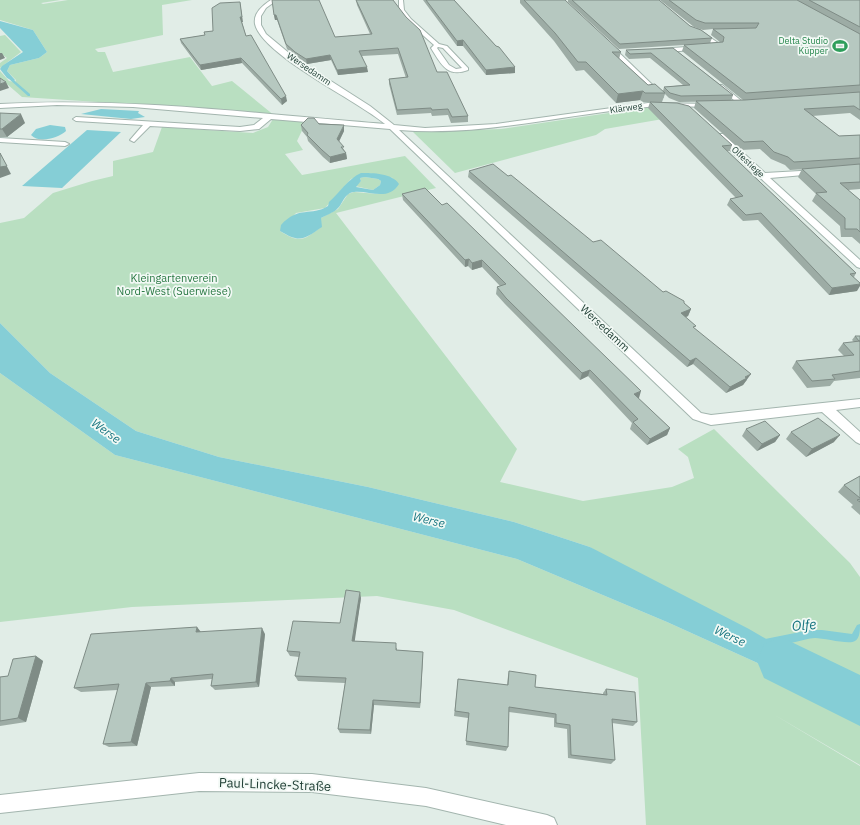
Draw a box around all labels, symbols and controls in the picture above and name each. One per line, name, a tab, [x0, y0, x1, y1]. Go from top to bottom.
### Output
place label: Delta Studio Küpper	[779, 35, 829, 56]
sports icon: Delta Studio Küpper	[831, 37, 849, 55]
street label: Wersedamm	[285, 50, 334, 88]
street label: Klärweg	[609, 100, 643, 115]
street label: Olfestiege	[730, 144, 767, 180]
park label: Kleingartenverein Nord-West (Suerwiese)	[117, 271, 231, 298]
street label: Wersedamm	[577, 302, 633, 354]
water label: Werse	[89, 415, 124, 446]
water label: Werse	[412, 508, 447, 531]
water label: Olfe	[791, 615, 817, 635]
water label: Werse	[712, 622, 748, 649]
street label: Paul-Lincke-Straße	[219, 774, 331, 795]

